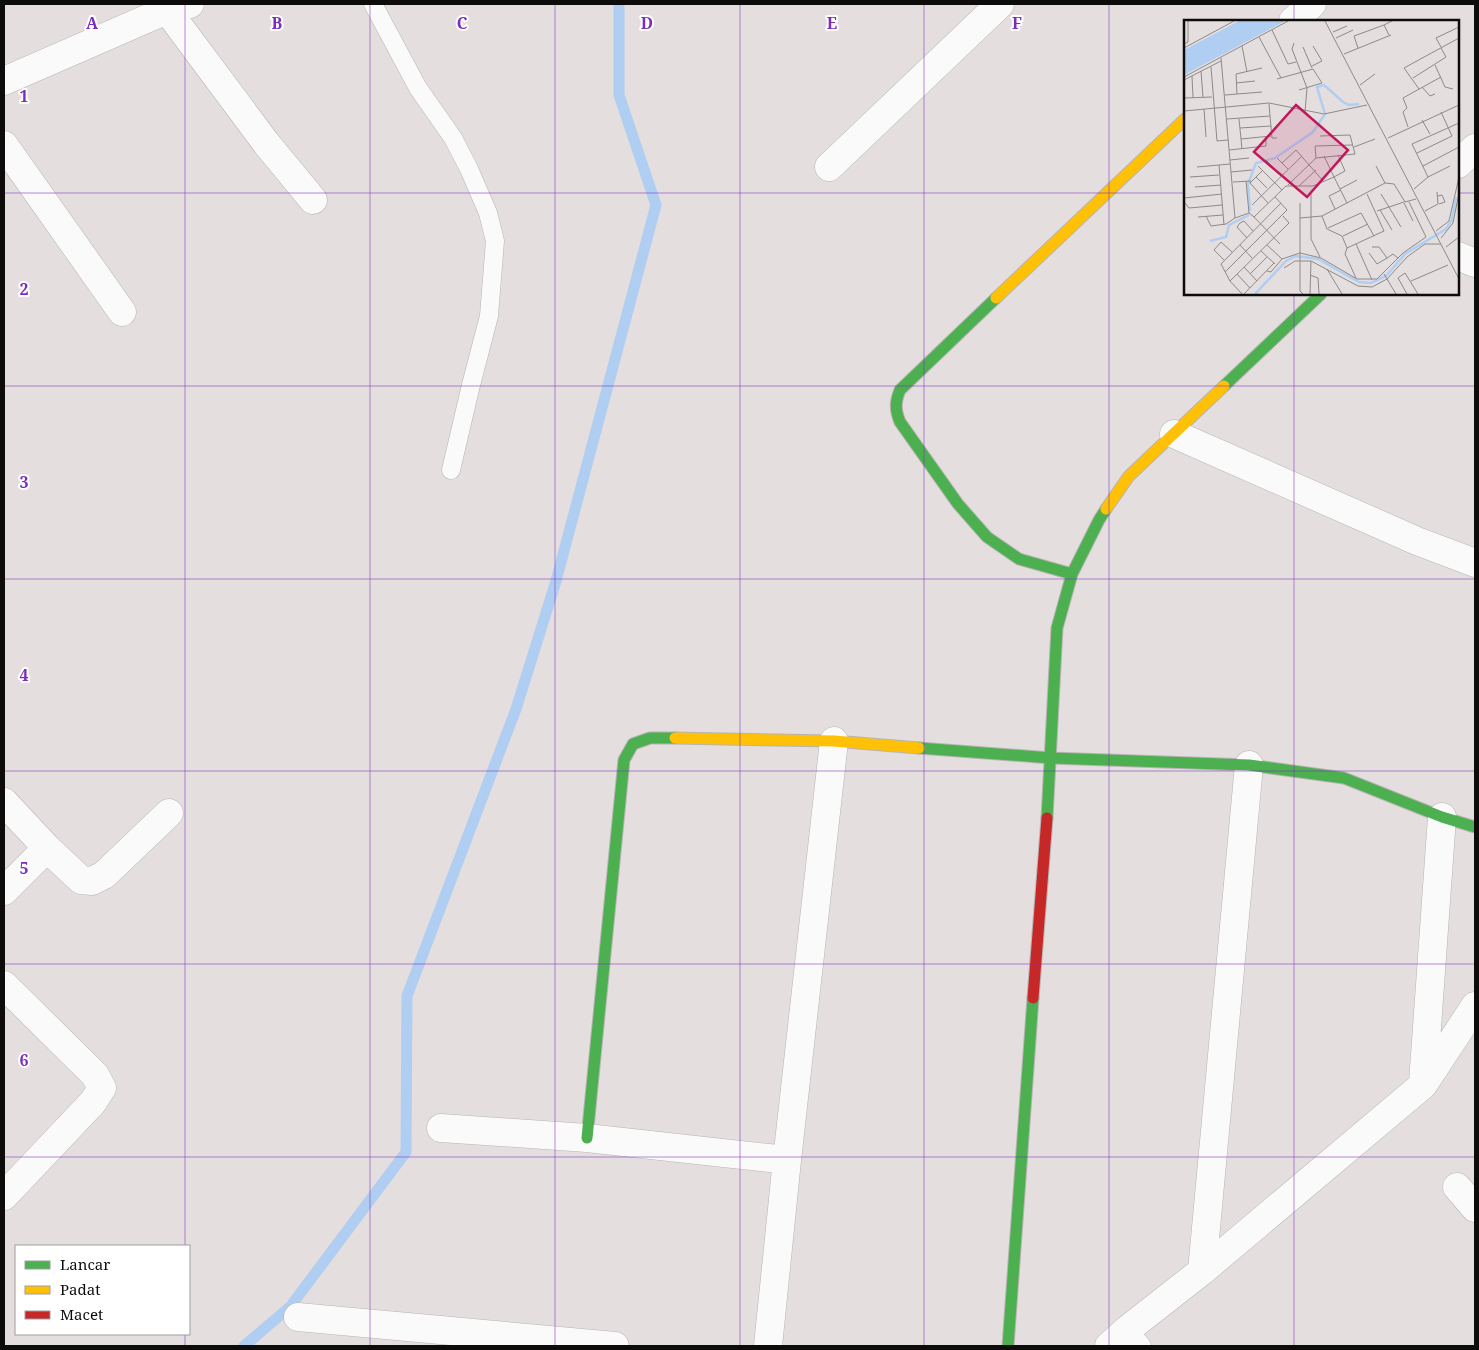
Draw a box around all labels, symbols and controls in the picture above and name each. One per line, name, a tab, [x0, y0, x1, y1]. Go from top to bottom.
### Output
text: A	[86, 12, 99, 34]
text: B	[272, 12, 283, 34]
text: C	[457, 12, 468, 34]
text: D	[641, 12, 653, 34]
text: E	[827, 12, 837, 34]
text: F	[1012, 12, 1022, 34]
inset map	[1184, 20, 1459, 295]
text: 1	[19, 85, 29, 107]
text: 2	[19, 278, 29, 300]
text: 3	[19, 471, 29, 493]
text: 4	[19, 664, 29, 686]
text: 5	[19, 857, 29, 879]
text: 6	[19, 1049, 29, 1071]
legend	[15, 1245, 190, 1335]
text: Lancar	[60, 1254, 110, 1274]
text: Padat	[60, 1279, 100, 1299]
text: Macet	[60, 1304, 103, 1324]

